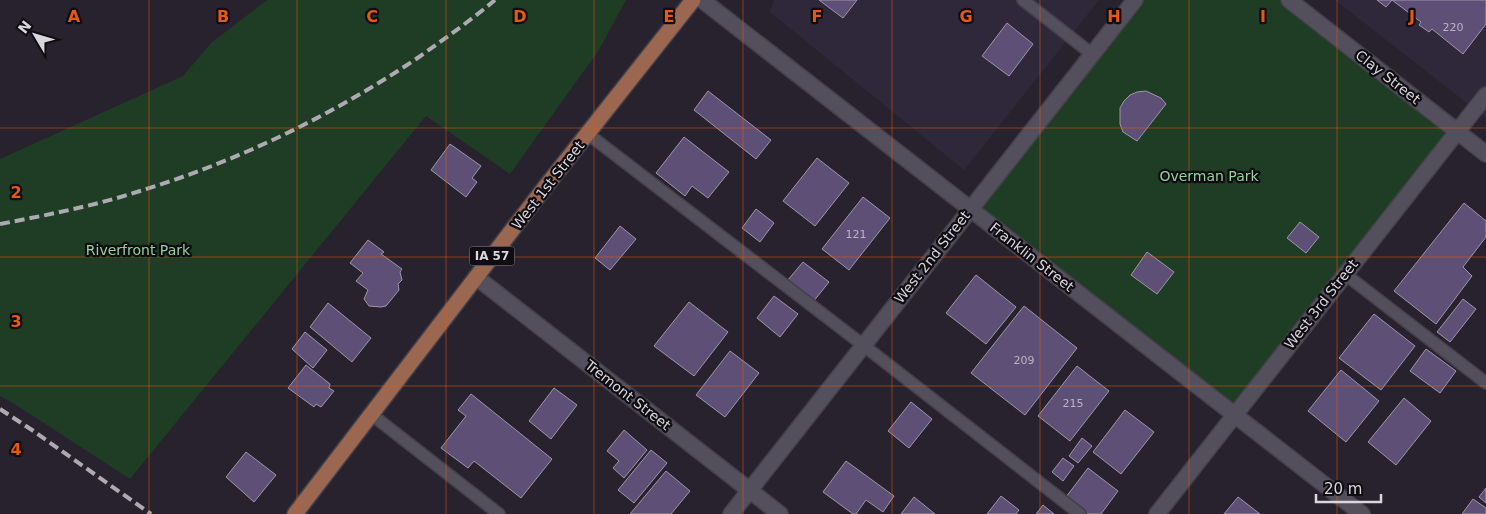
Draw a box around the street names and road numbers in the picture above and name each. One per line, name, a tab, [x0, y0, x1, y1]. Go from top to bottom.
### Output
street label: Clay Street	[1353, 47, 1424, 107]
street label: West 1st Street	[509, 137, 588, 232]
street label: West 2nd Street	[891, 207, 973, 306]
street label: Franklin Street	[987, 219, 1078, 295]
road number: IA 57	[470, 247, 514, 266]
street label: West 3rd Street	[1281, 256, 1361, 352]
street label: Tremont Street	[581, 356, 674, 434]

